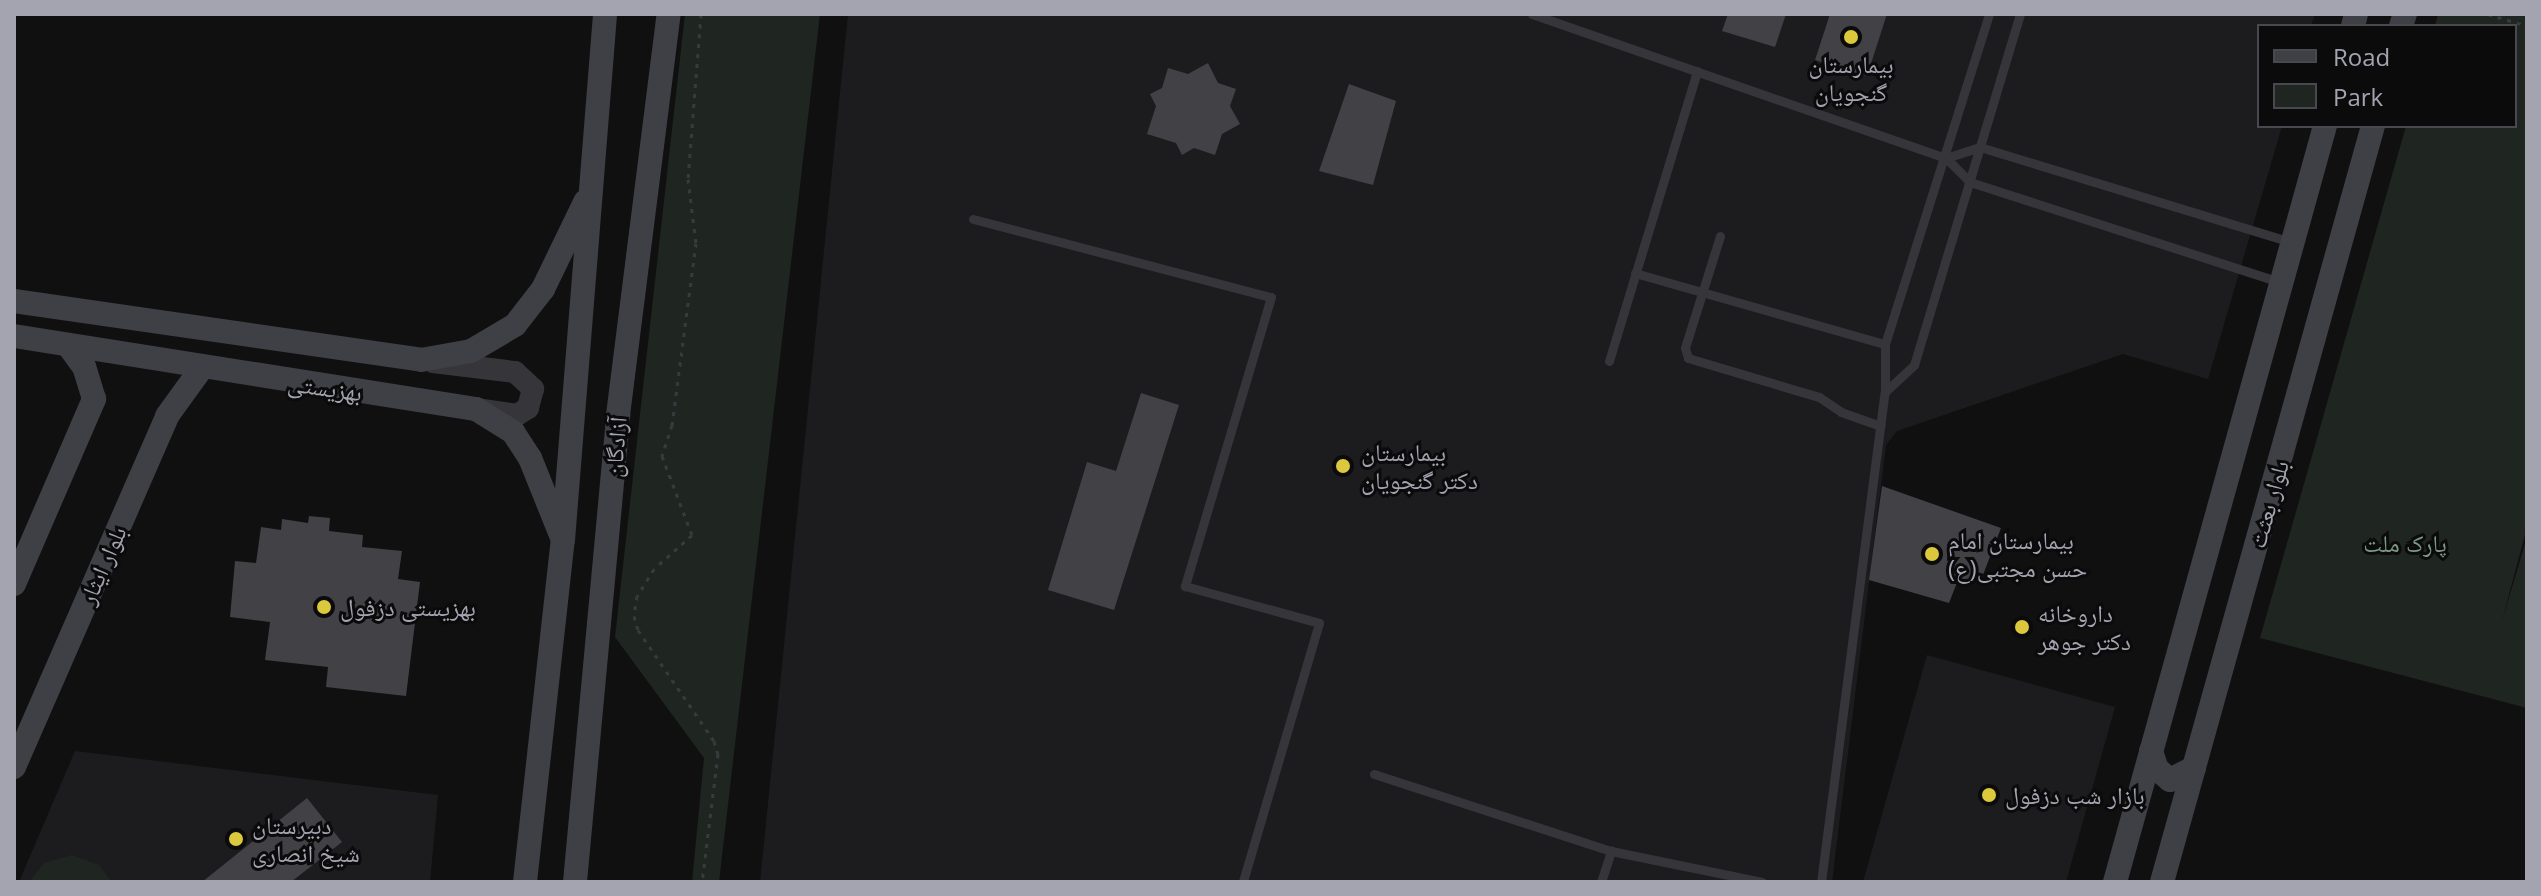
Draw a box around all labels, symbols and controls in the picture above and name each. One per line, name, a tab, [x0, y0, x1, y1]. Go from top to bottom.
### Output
legend	[2257, 24, 2517, 128]
marker: بیمارستان گنجویان	[1842, 28, 1860, 46]
text: Road	[2333, 40, 2390, 73]
place label: بیمارستان گنجویان	[1808, 50, 1894, 106]
text: Park	[2333, 80, 2383, 113]
street label: بهزیستی	[286, 368, 364, 406]
street label: آزادگان	[598, 416, 632, 478]
place label: بیمارستان دکتر گنجویان	[1361, 438, 1478, 494]
marker: بیمارستان دکتر گنجویان	[1332, 455, 1354, 477]
street label: بلوار بعثت	[2242, 457, 2294, 551]
street label: بلوار ایثار	[72, 521, 132, 609]
place label: بیمارستان امام حسن مجتبی(ع)	[1948, 526, 2087, 582]
park label: پارک ملت	[2363, 529, 2447, 557]
marker: بیمارستان امام حسن مجتبی(ع)	[1923, 545, 1941, 563]
place label: بهزیستی دزفول	[340, 593, 476, 621]
marker: بهزیستی دزفول	[315, 598, 333, 616]
place label: داروخانه دکتر جوهر	[2038, 599, 2131, 655]
marker: داروخانه دکتر جوهر	[2013, 618, 2031, 636]
place label: بازار شب دزفول	[2005, 781, 2145, 809]
marker: بازار شب دزفول	[1980, 786, 1998, 804]
place label: دبیرستان شیخ انصاری	[252, 811, 360, 867]
marker: دبیرستان شیخ انصاری	[227, 830, 245, 848]

